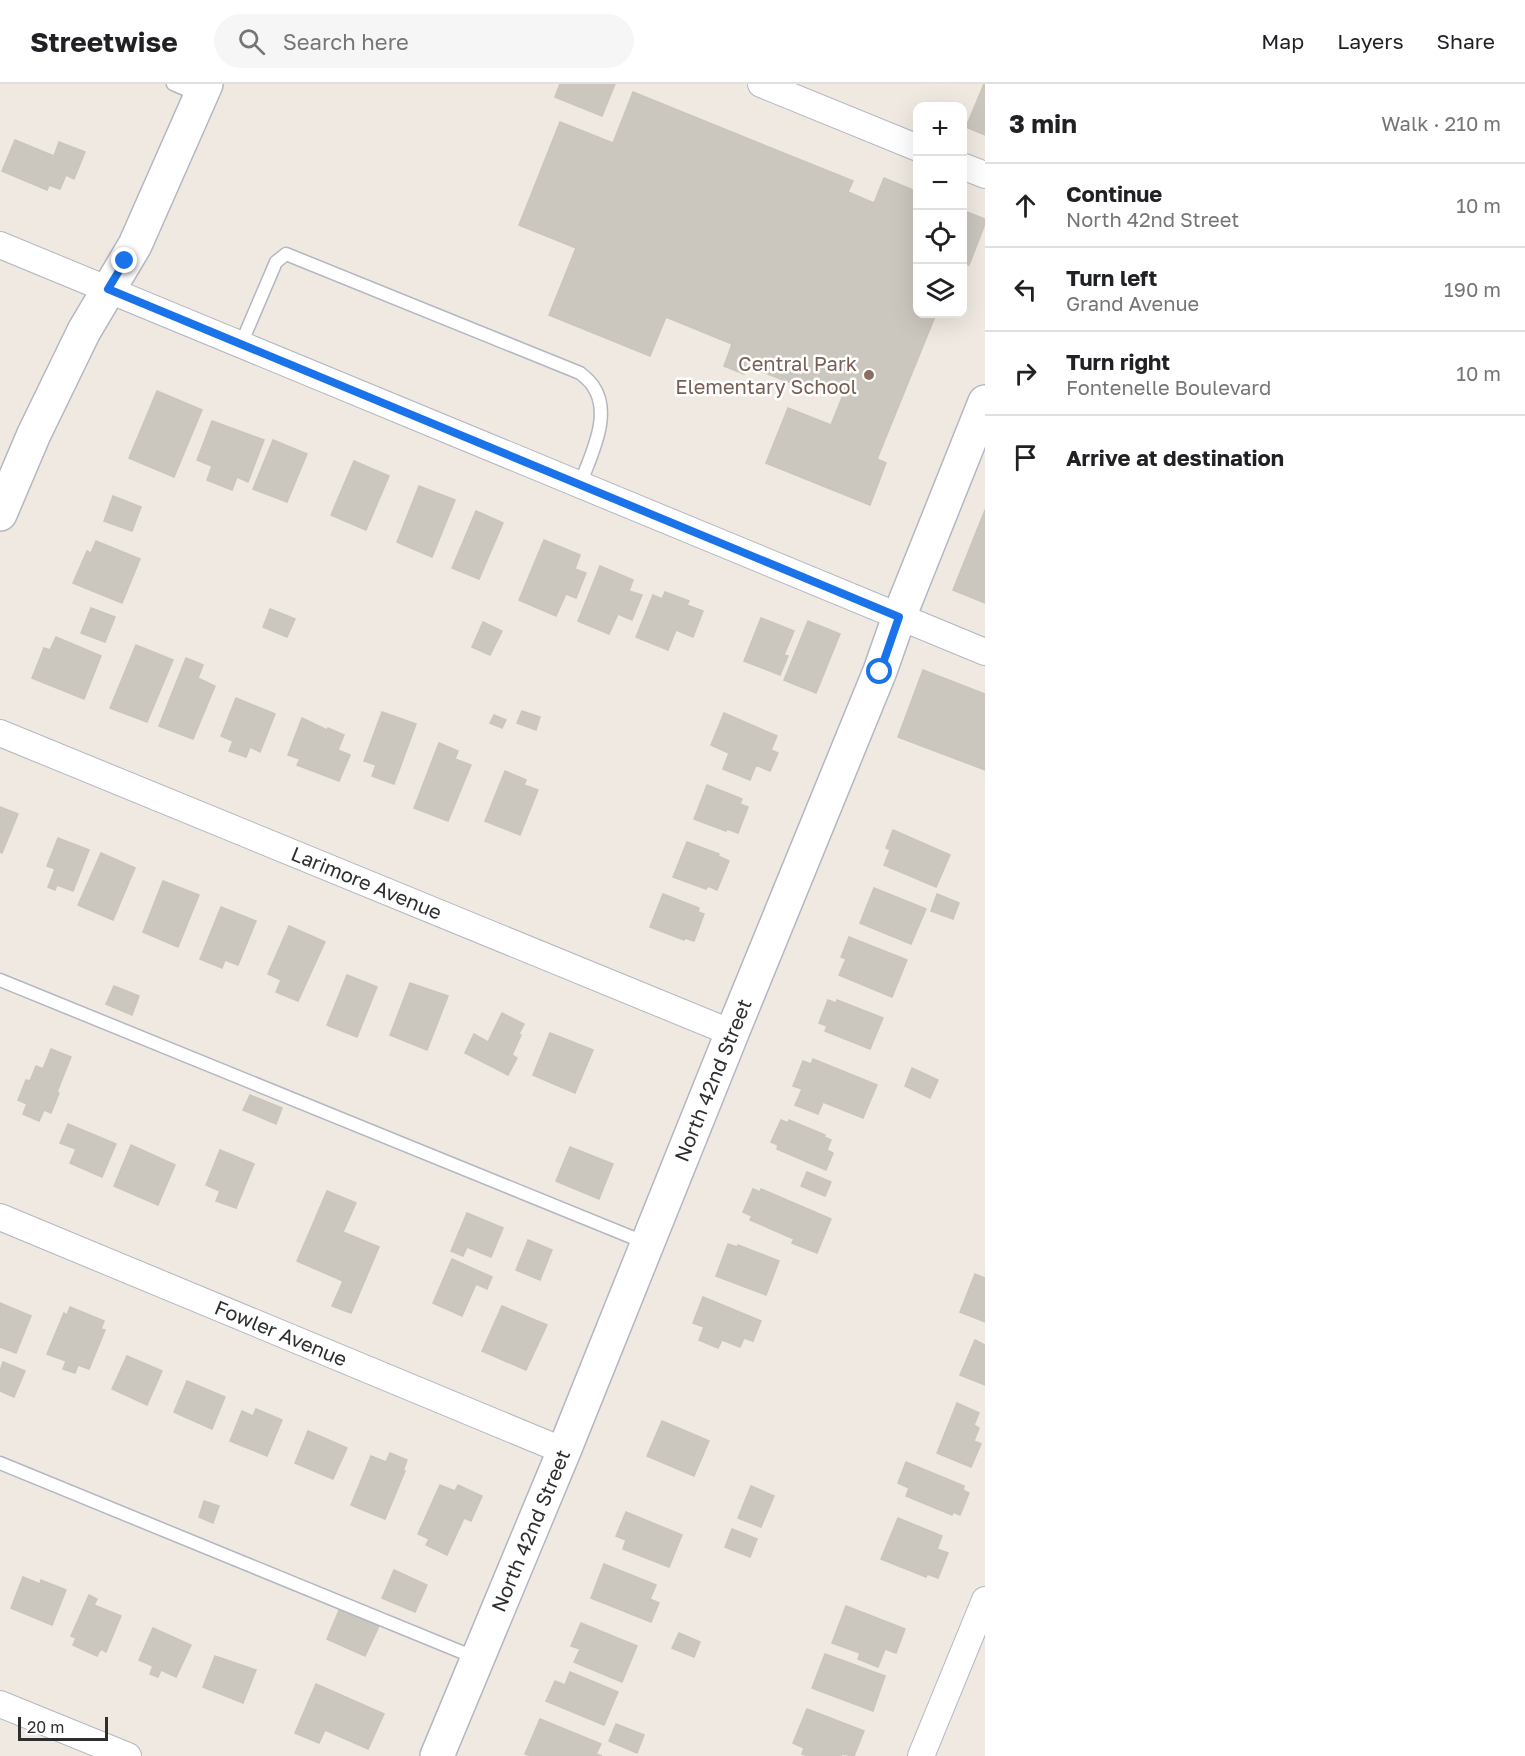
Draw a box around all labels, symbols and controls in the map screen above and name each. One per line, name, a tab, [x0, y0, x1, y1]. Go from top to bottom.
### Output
search box	[214, 14, 634, 68]
text: Streetwise	[30, 25, 178, 58]
icon: search	[235, 25, 268, 58]
text: Search here	[283, 28, 409, 55]
text: Map	[1261, 28, 1304, 54]
text: Layers	[1337, 28, 1404, 54]
text: Share	[1437, 28, 1495, 54]
map controls	[913, 102, 967, 318]
button: +	[913, 102, 967, 156]
text: 3 min	[1009, 108, 1077, 139]
text: Walk · 210 m	[1381, 111, 1501, 135]
button: −	[913, 156, 967, 210]
text: Continue	[1066, 180, 1162, 207]
icon: ahead	[1009, 189, 1042, 222]
text: 10 m	[1456, 193, 1501, 217]
text: North 42nd Street	[1066, 207, 1239, 231]
button: locate	[913, 210, 967, 264]
route end	[111, 247, 137, 273]
button: layers	[913, 264, 967, 318]
text: Turn left	[1066, 264, 1157, 291]
icon: left	[1009, 273, 1042, 306]
text: 190 m	[1444, 277, 1501, 301]
text: Grand Avenue	[1066, 291, 1199, 315]
text: Turn right	[1066, 348, 1170, 375]
place label: Central Park Elementary School	[675, 351, 857, 398]
icon: right	[1009, 357, 1042, 390]
text: 10 m	[1456, 361, 1501, 385]
marker: Central Park Elementary School	[862, 368, 876, 382]
text: Fontenelle Boulevard	[1066, 375, 1271, 399]
icon: arrive	[1009, 441, 1042, 474]
text: Arrive at destination	[1066, 444, 1284, 471]
route start	[866, 658, 892, 684]
street label: Larimore Avenue	[288, 841, 446, 924]
street label: North 42nd Street	[669, 995, 756, 1165]
street label: Fowler Avenue	[211, 1294, 351, 1371]
street label: North 42nd Street	[485, 1446, 574, 1615]
scale bar	[18, 1714, 108, 1742]
text: 20 m	[27, 1717, 64, 1737]

